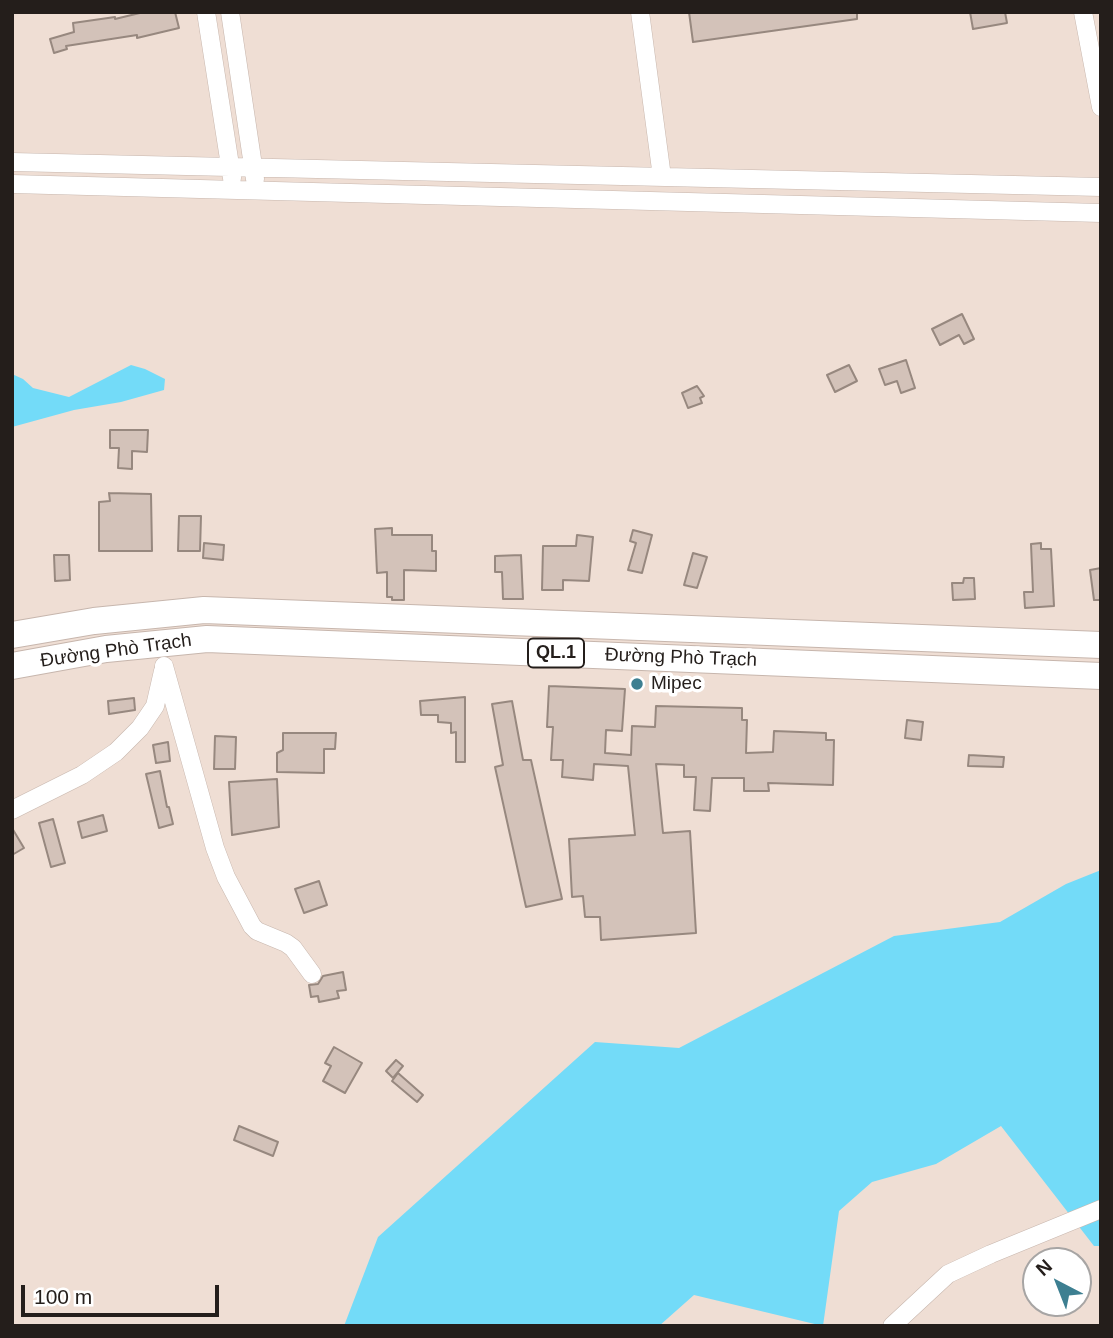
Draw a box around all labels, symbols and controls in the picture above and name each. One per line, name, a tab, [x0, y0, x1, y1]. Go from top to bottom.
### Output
street label: Đường Phò Trạch	[39, 629, 193, 673]
road number: QL.1	[528, 638, 584, 668]
street label: Đường Phò Trạch	[605, 644, 757, 672]
place label: Mipec	[651, 673, 702, 695]
marker: Mipec	[629, 676, 645, 692]
north arrow	[1022, 1247, 1092, 1317]
text: N	[1032, 1255, 1056, 1280]
scale bar	[24, 1272, 222, 1316]
text: 100 m	[34, 1285, 92, 1308]

